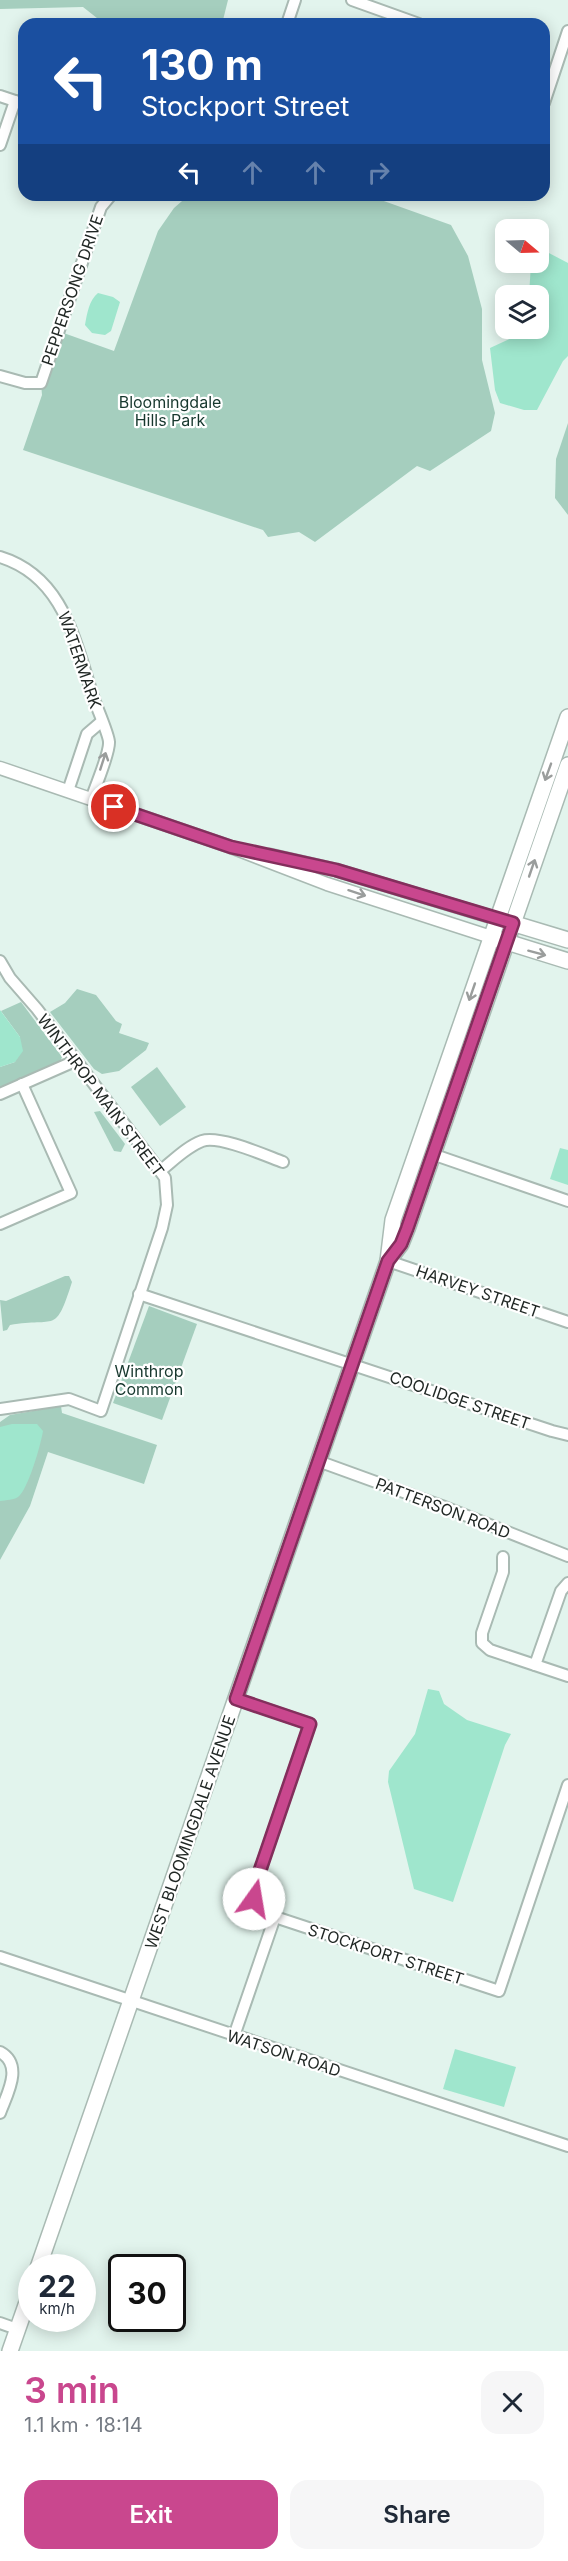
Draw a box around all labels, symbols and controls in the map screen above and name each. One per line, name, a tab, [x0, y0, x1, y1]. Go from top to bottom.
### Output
text: 130 m	[141, 39, 263, 90]
icon: left	[42, 42, 120, 120]
text: Stockport Street	[141, 90, 349, 123]
icon: left	[173, 156, 206, 189]
icon: ahead	[236, 156, 269, 189]
icon: ahead	[299, 156, 332, 189]
icon: right	[362, 156, 395, 189]
street label: PEPPERSONG DRIVE	[37, 212, 107, 368]
north arrow	[495, 219, 549, 273]
map controls	[495, 219, 549, 339]
button: layers	[495, 285, 549, 339]
park label: Bloomingdale Hills Park	[119, 392, 221, 430]
street label: WATERMARK	[54, 609, 106, 711]
one-way arrow	[99, 752, 110, 770]
one-way arrow	[542, 762, 553, 781]
pin	[88, 781, 139, 832]
icon: arrive	[97, 790, 130, 823]
one-way arrow	[528, 859, 539, 878]
one-way arrow	[347, 888, 366, 899]
one-way arrow	[527, 947, 546, 959]
one-way arrow	[466, 982, 477, 1001]
street label: WINTHROP MAIN STREET	[33, 1010, 169, 1180]
street label: HARVEY STREET	[414, 1260, 542, 1322]
park label: Winthrop Common	[115, 1361, 183, 1399]
street label: COOLIDGE STREET	[387, 1367, 533, 1433]
street label: PATTERSON ROAD	[373, 1473, 513, 1543]
street label: WEST BLOOMINGDALE AVENUE	[140, 1712, 240, 1952]
position arrow	[222, 1867, 286, 1931]
street label: STOCKPORT STREET	[305, 1919, 467, 1989]
street label: WATSON ROAD	[225, 2025, 343, 2081]
speed limit sign: 30	[108, 2254, 186, 2332]
text: 22	[38, 2268, 76, 2304]
text: km/h	[39, 2299, 75, 2318]
text: 3 min	[24, 2368, 120, 2412]
button: close	[481, 2371, 544, 2434]
text: 1.1 km · 18:14	[24, 2413, 143, 2437]
button: Exit	[24, 2480, 278, 2549]
button: Share	[290, 2480, 544, 2549]

